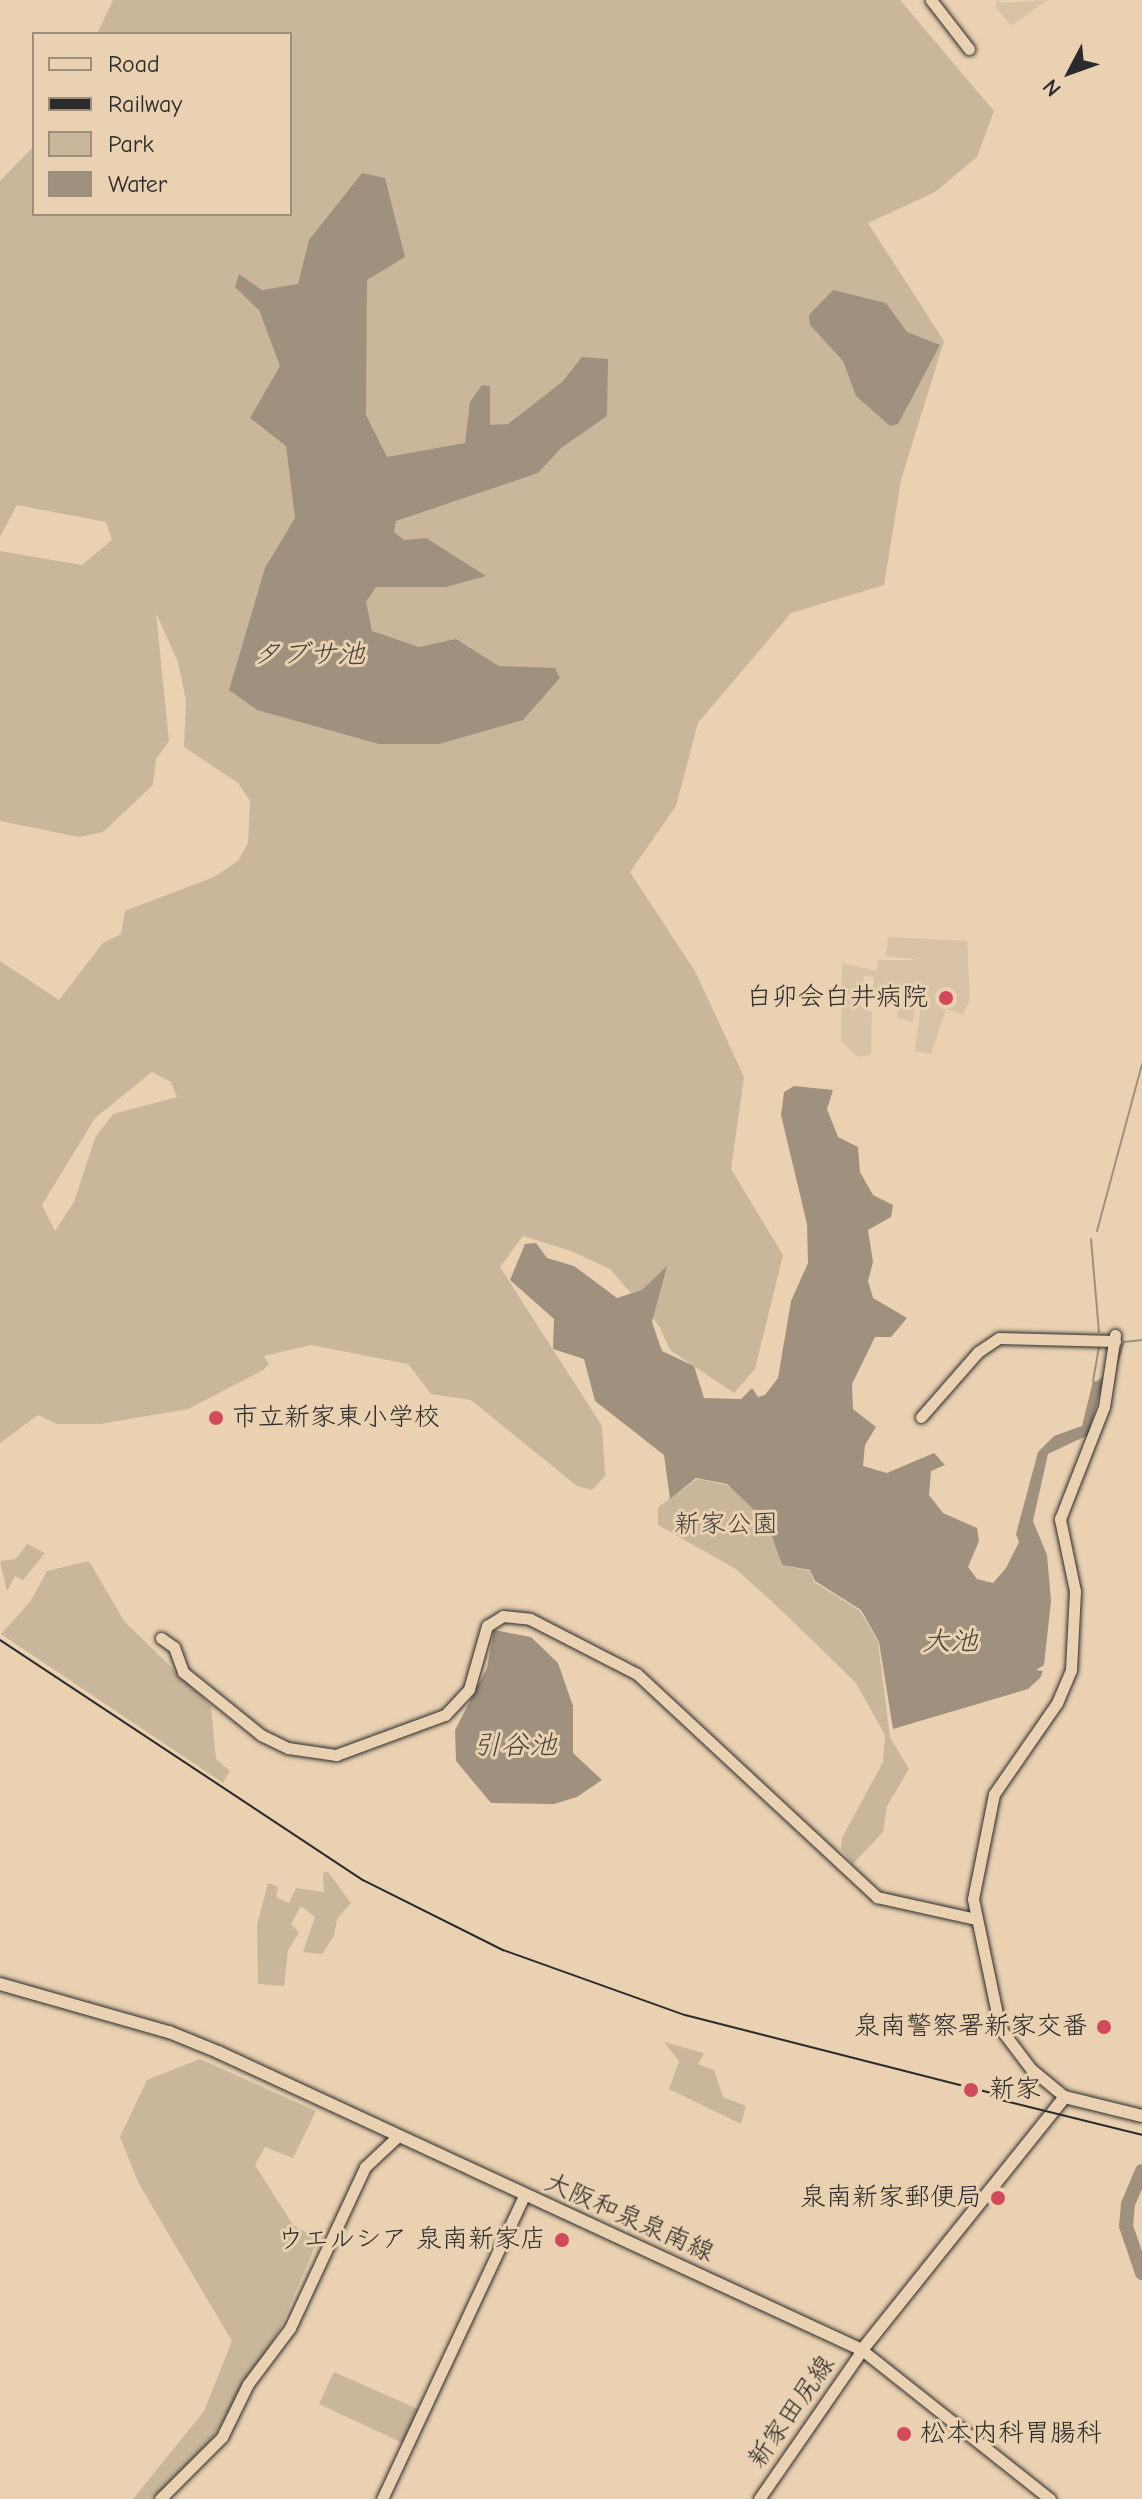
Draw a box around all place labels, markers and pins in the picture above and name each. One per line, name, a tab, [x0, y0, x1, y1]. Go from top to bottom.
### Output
place label: 白卯会白井病院	[746, 982, 928, 1014]
marker: 白卯会白井病院	[935, 987, 957, 1009]
place label: 市立新家東小学校	[232, 1402, 440, 1434]
marker: 市立新家東小学校	[207, 1409, 225, 1427]
place label: 泉南警察署新家交番	[854, 2011, 1088, 2043]
marker: 泉南警察署新家交番	[1095, 2018, 1113, 2036]
place label: 新家	[989, 2074, 1041, 2106]
marker: 新家	[960, 2079, 982, 2101]
place label: 泉南新家郵便局	[800, 2182, 982, 2214]
marker: 泉南新家郵便局	[989, 2189, 1007, 2207]
place label: ウエルシア 泉南新家店	[277, 2224, 546, 2256]
marker: ウエルシア 泉南新家店	[553, 2231, 571, 2249]
place label: 松本内科胃腸科	[920, 2418, 1102, 2450]
marker: 松本内科胃腸科	[895, 2425, 913, 2443]

